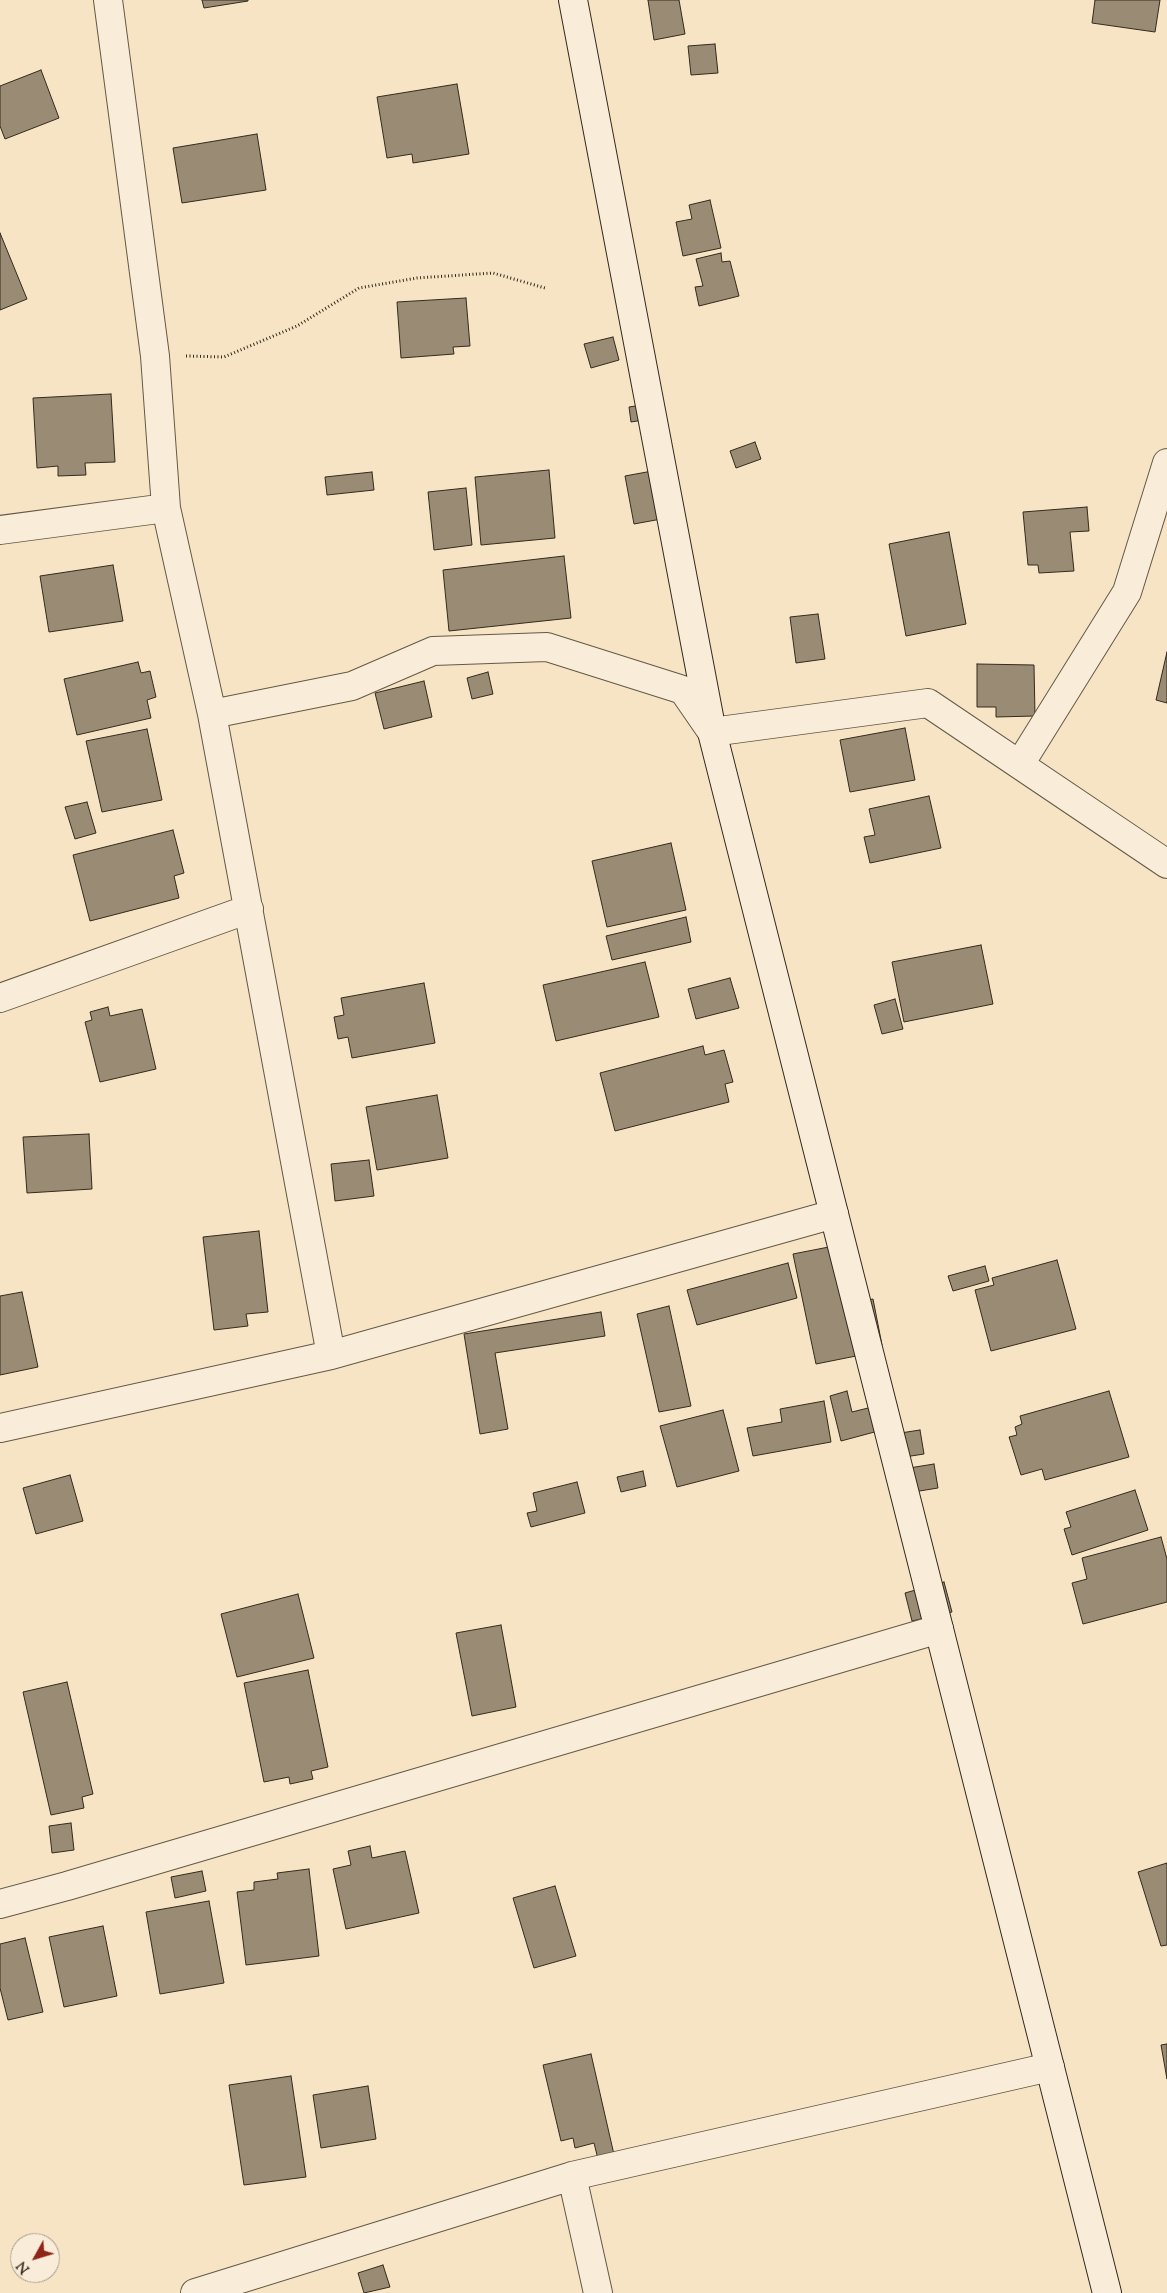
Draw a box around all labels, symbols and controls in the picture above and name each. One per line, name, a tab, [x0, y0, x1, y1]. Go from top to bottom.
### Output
north arrow	[10, 2233, 60, 2283]
text: N	[13, 2256, 35, 2277]

